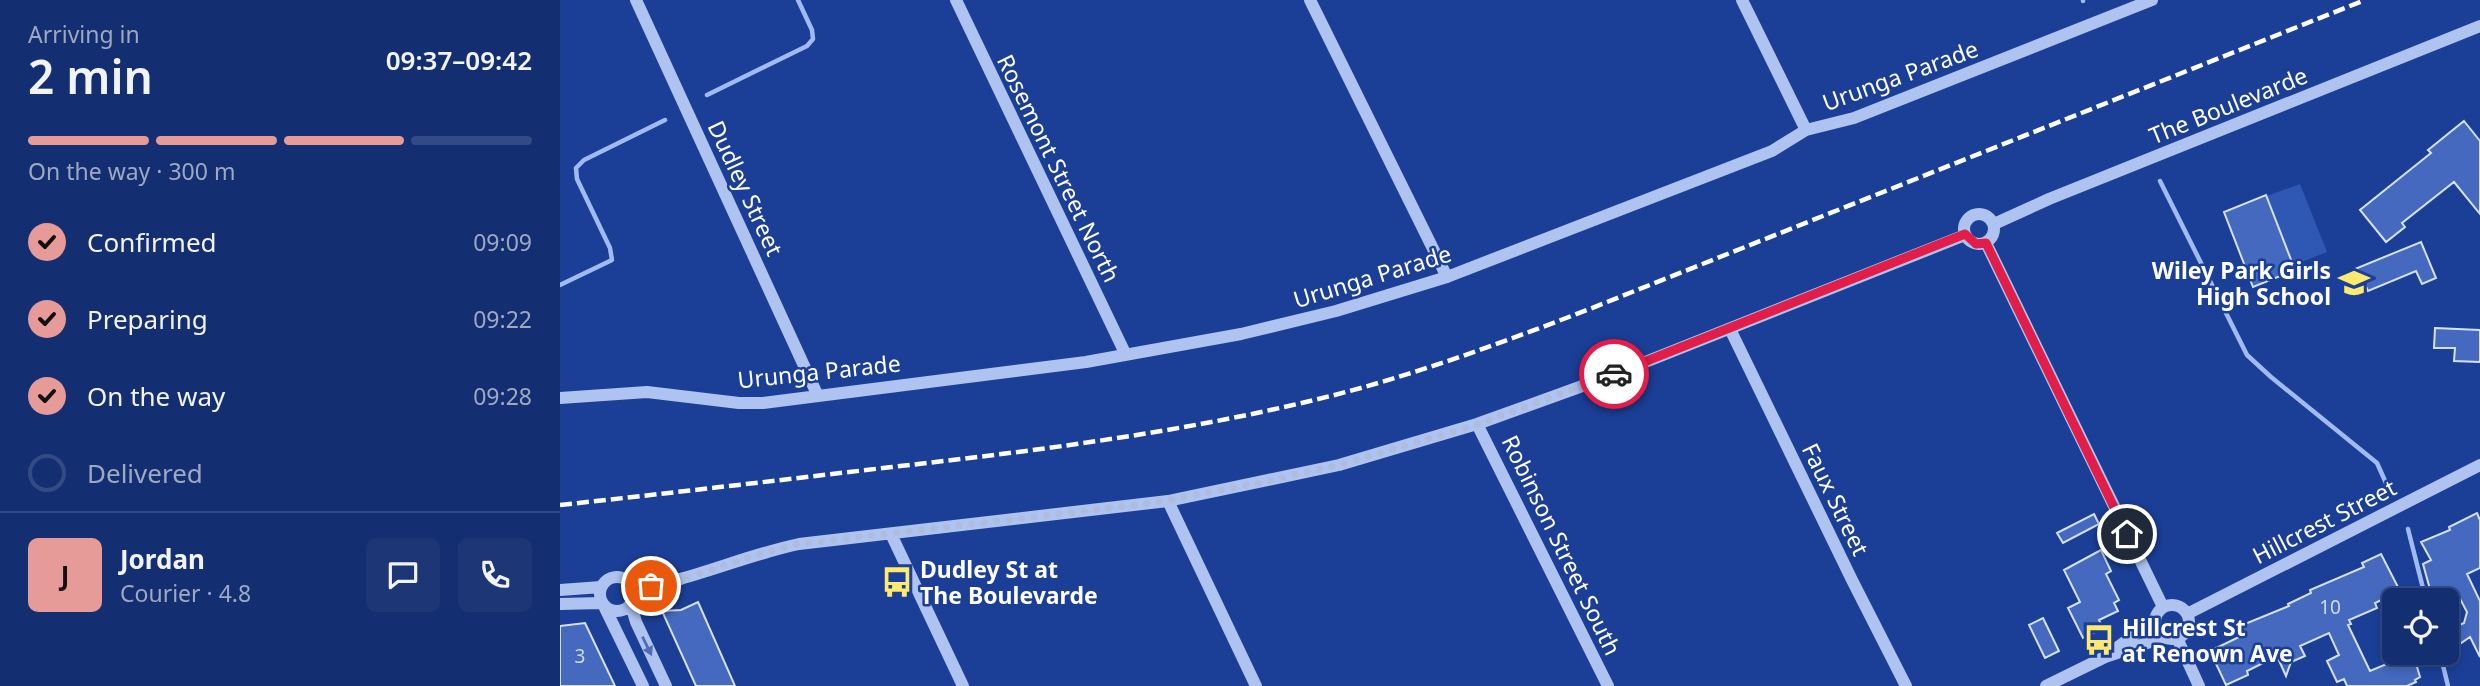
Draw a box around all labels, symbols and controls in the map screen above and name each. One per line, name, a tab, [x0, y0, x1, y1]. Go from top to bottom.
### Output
text: Arriving in	[28, 18, 140, 50]
street label: Urunga Parade	[1818, 32, 1982, 118]
text: 09:37–09:42	[386, 42, 532, 78]
text: 2 min	[28, 45, 153, 107]
street label: Rosemont Street North	[990, 49, 1128, 287]
street label: The Boulevarde	[2144, 59, 2312, 151]
street label: Dudley Street	[701, 115, 791, 261]
text: On the way · 300 m	[28, 155, 235, 187]
icon: check	[28, 223, 66, 261]
text: Confirmed	[87, 224, 217, 260]
text: 09:09	[473, 226, 532, 258]
street label: Urunga Parade	[1289, 237, 1455, 315]
place label: Wiley Park Girls High School	[2152, 254, 2331, 312]
school or university icon: Wiley Park Girls High School	[2337, 266, 2371, 300]
icon: check	[28, 300, 66, 338]
text: Preparing	[87, 301, 208, 337]
text: 09:22	[473, 303, 532, 335]
courier	[1579, 339, 1649, 409]
street label: Urunga Parade	[736, 347, 902, 395]
icon: car	[1595, 355, 1633, 393]
icon: check	[28, 377, 66, 415]
text: On the way	[87, 378, 225, 414]
text: 09:28	[473, 380, 532, 412]
street label: Robinson Street South	[1495, 430, 1629, 660]
street label: Faux Street	[1795, 437, 1877, 561]
text: Delivered	[87, 455, 203, 491]
street label: Hillcrest Street	[2247, 471, 2401, 571]
pin	[2097, 504, 2157, 564]
icon: home	[2108, 515, 2146, 553]
button: chat	[366, 538, 440, 612]
button: phone	[458, 538, 532, 612]
text: Jordan	[120, 541, 205, 577]
place label: Dudley St at The Boulevarde	[920, 553, 1098, 611]
pin	[621, 556, 681, 616]
text: J	[61, 557, 69, 593]
bus stop icon: Dudley St at The Boulevarde	[880, 565, 914, 599]
icon: bag	[632, 567, 670, 605]
text: Courier · 4.8	[120, 577, 251, 609]
map controls	[2382, 588, 2459, 665]
button: locate	[2382, 588, 2459, 665]
house number: 10	[2319, 594, 2341, 620]
place label: Hillcrest St at Renown Ave	[2122, 611, 2293, 669]
bus stop icon: Hillcrest St at Renown Ave	[2082, 623, 2116, 657]
one-way arrow	[641, 636, 653, 656]
house number: 3	[575, 643, 585, 669]

